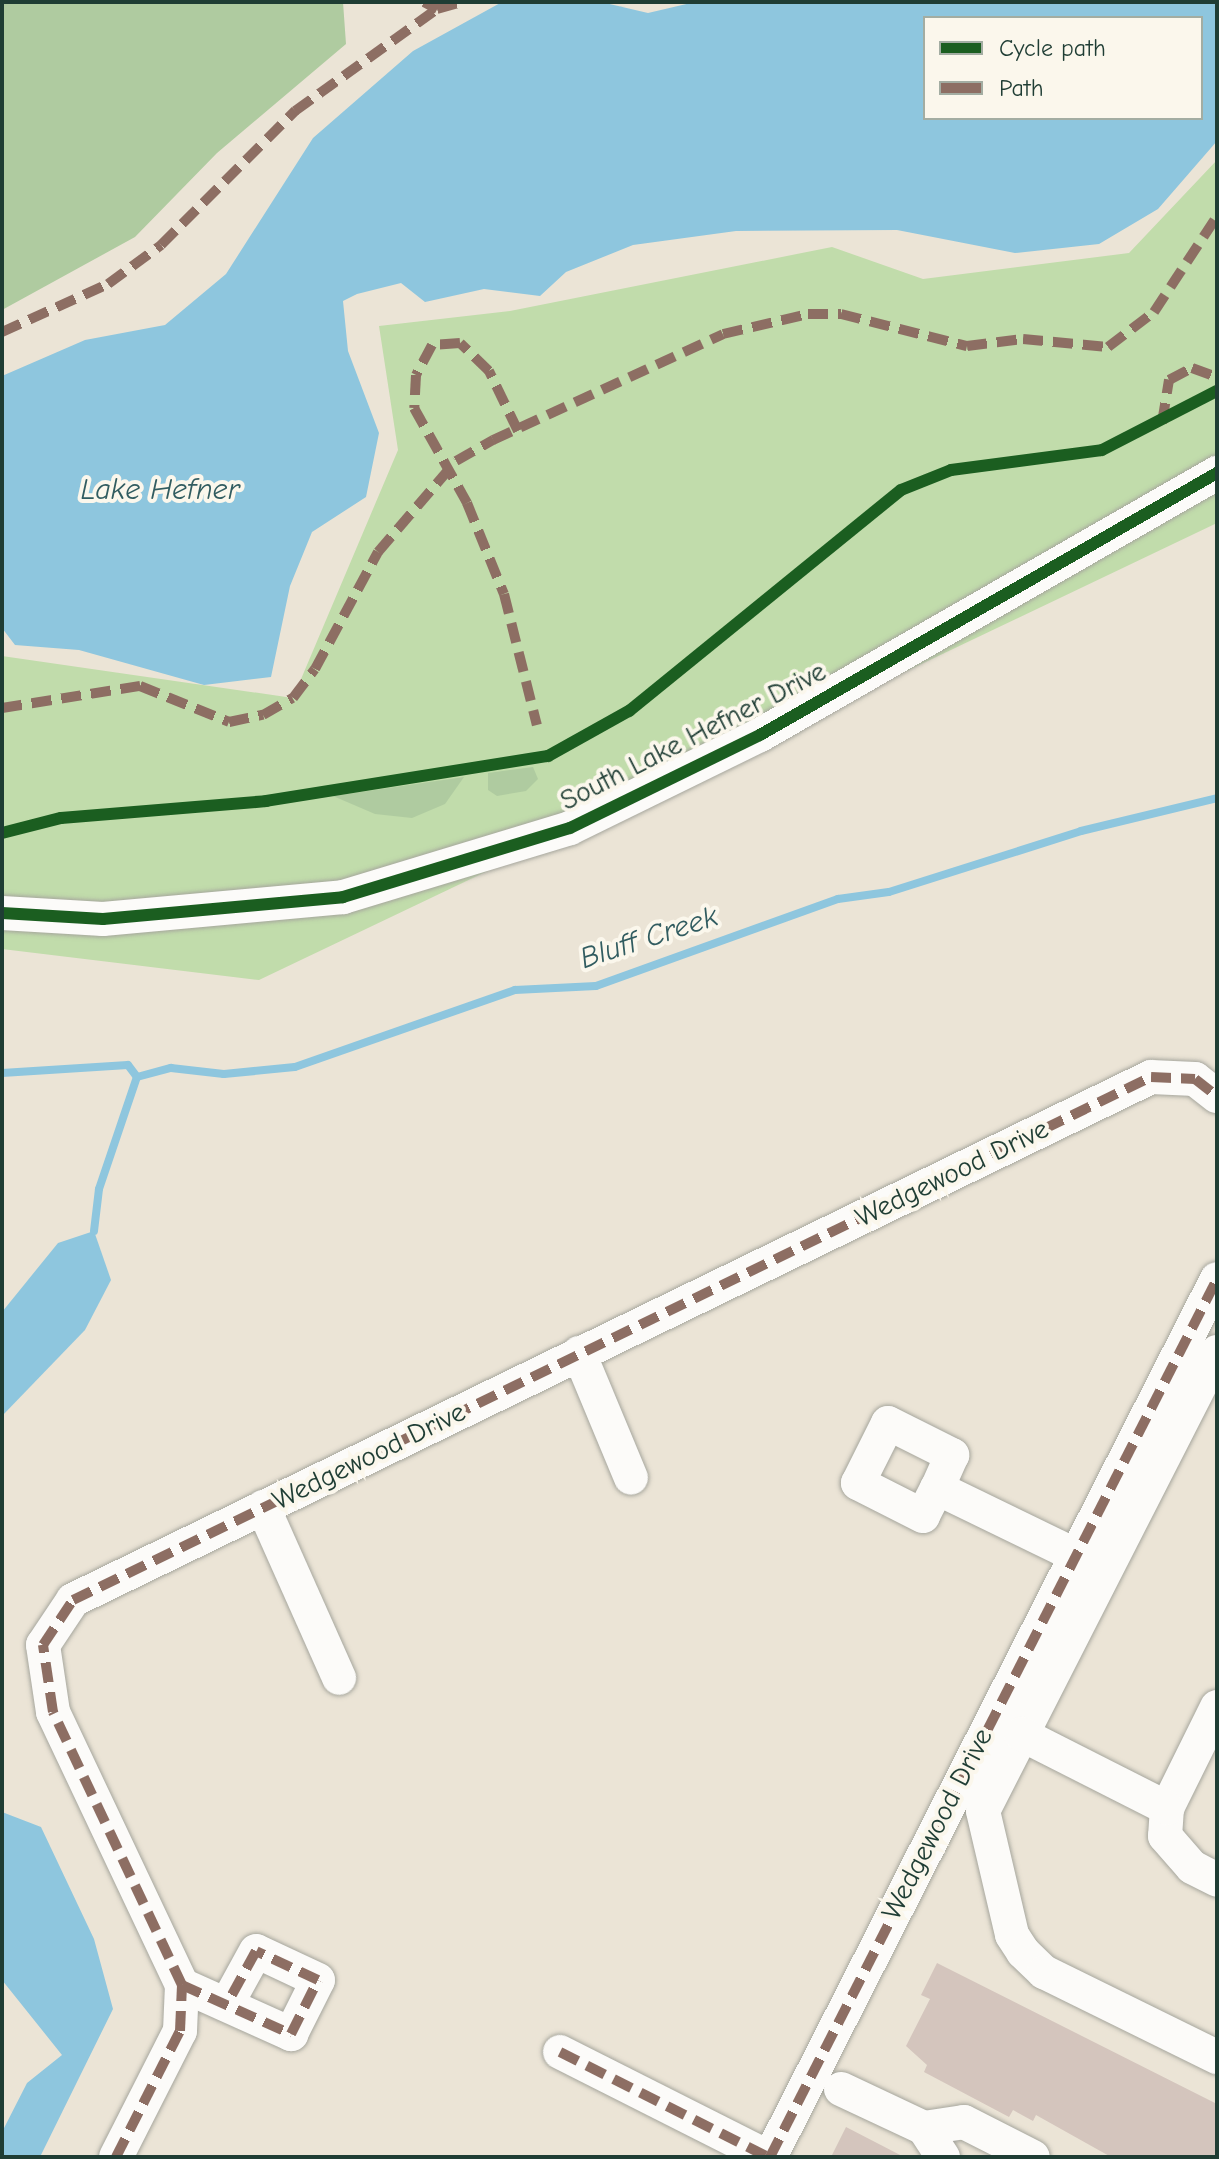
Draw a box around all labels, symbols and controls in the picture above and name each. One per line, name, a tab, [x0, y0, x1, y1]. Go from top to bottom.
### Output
legend	[923, 16, 1203, 120]
text: Cycle path	[999, 34, 1106, 62]
text: Path	[999, 74, 1044, 102]
water label: Lake Hefner	[80, 472, 240, 508]
street label: South Lake Hefner Drive	[555, 654, 831, 818]
water label: Bluff Creek	[576, 899, 722, 977]
street label: Wedgewood Drive	[850, 1112, 1054, 1234]
street label: Wedgewood Drive	[267, 1395, 471, 1517]
street label: Wedgewood Drive	[874, 1723, 1000, 1925]

